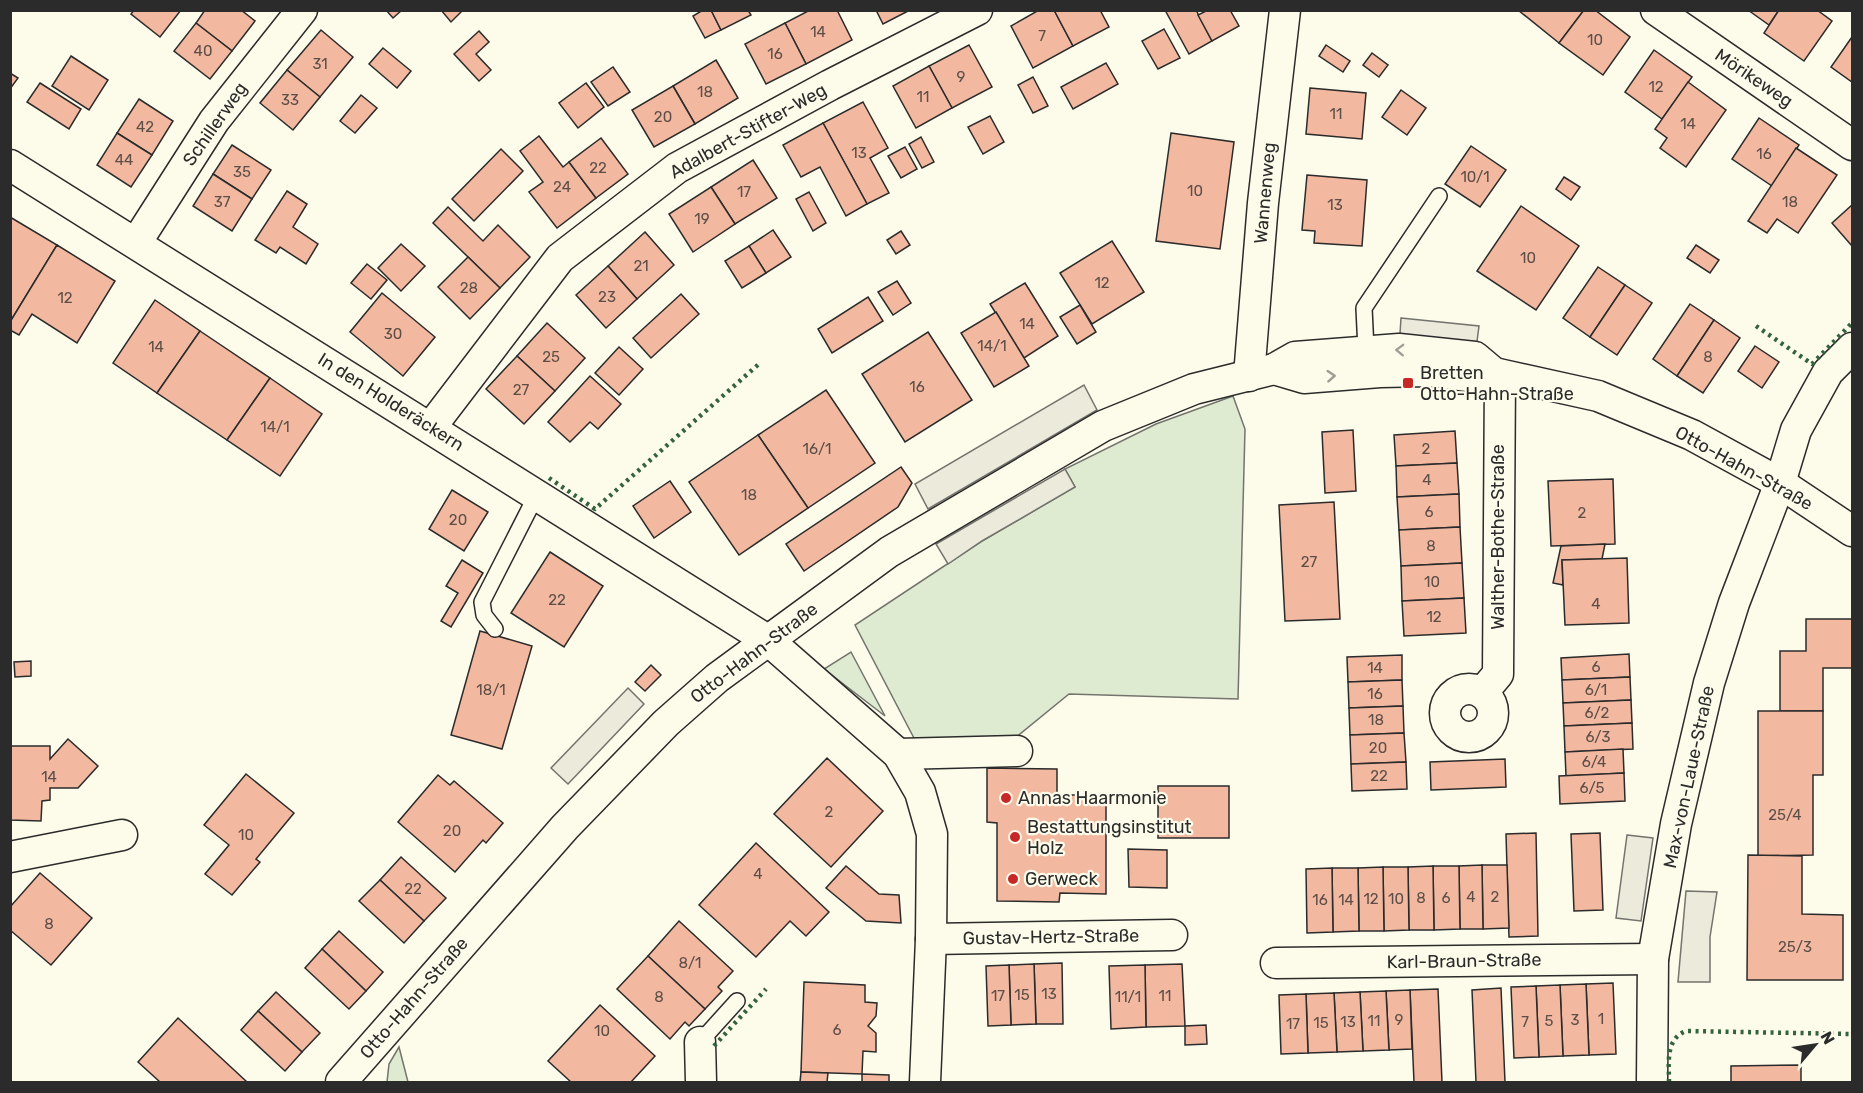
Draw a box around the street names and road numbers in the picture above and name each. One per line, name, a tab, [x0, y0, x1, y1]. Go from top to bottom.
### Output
street label: Mörikeweg	[1711, 44, 1797, 112]
street label: Schillerweg	[178, 78, 252, 170]
street label: Adalbert-Stifter-Weg	[666, 79, 830, 183]
street label: Wannenweg	[1250, 141, 1280, 245]
street label: In den Holderäckern	[314, 348, 468, 456]
street label: Otto-Hahn-Straße	[1671, 421, 1817, 515]
street label: Walther-Bothe-Straße	[1487, 444, 1509, 630]
street label: Otto-Hahn-Straße	[686, 598, 822, 708]
street label: Max-von-Laue-Straße	[1659, 684, 1719, 870]
street label: Gustav-Hertz-Straße	[962, 924, 1140, 950]
street label: Otto-Hahn-Straße	[355, 933, 473, 1063]
street label: Karl-Braun-Straße	[1386, 949, 1542, 973]

